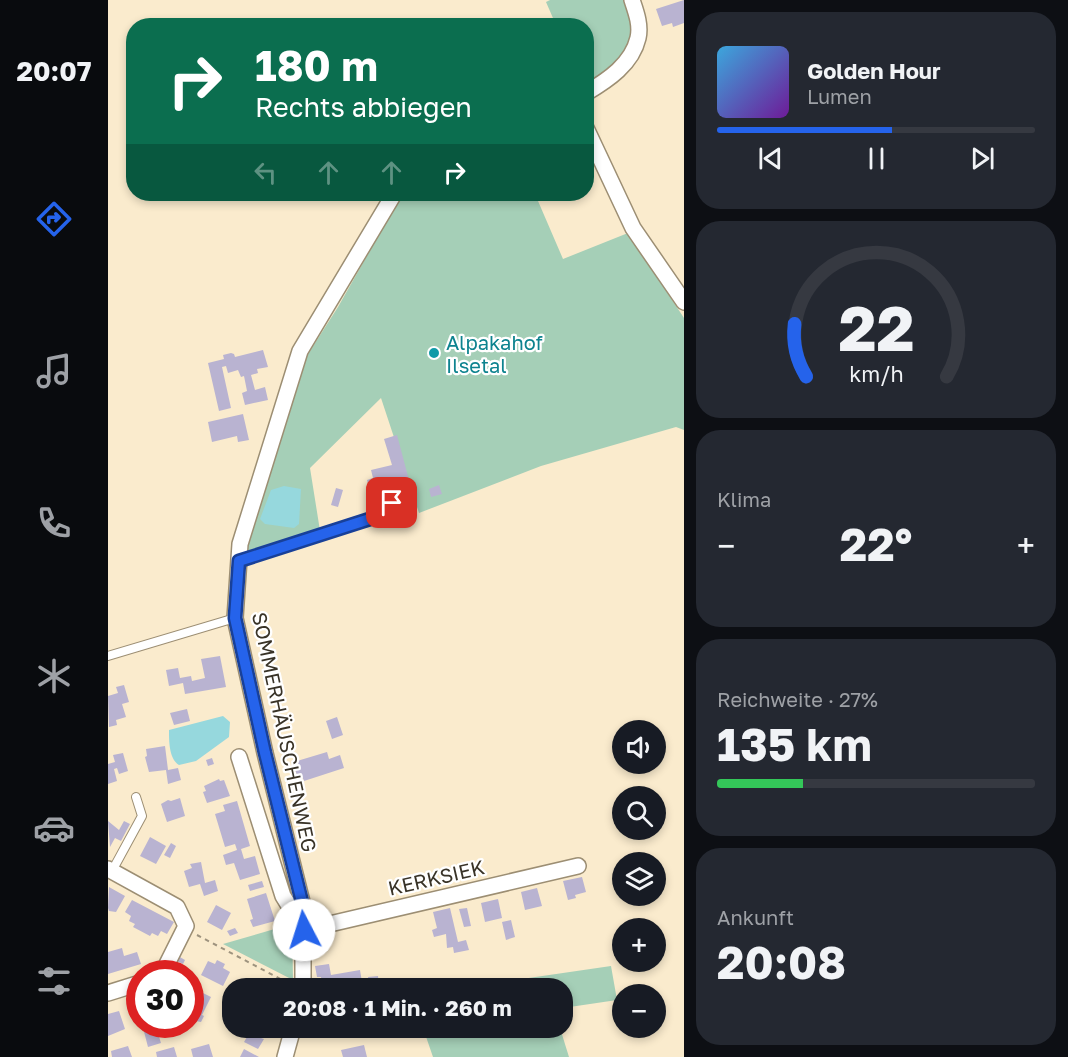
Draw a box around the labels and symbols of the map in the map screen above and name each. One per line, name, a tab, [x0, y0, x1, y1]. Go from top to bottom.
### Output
place label: Alpakahof Ilsetal	[446, 330, 543, 377]
marker: Alpakahof Ilsetal	[427, 346, 441, 360]
pin	[366, 477, 417, 528]
street label: SOMMERHÄUSCHENWEG	[248, 610, 322, 854]
street label: KERKSIEK	[386, 854, 487, 900]
position arrow	[272, 898, 336, 962]
speed limit sign: 30	[126, 960, 204, 1038]

